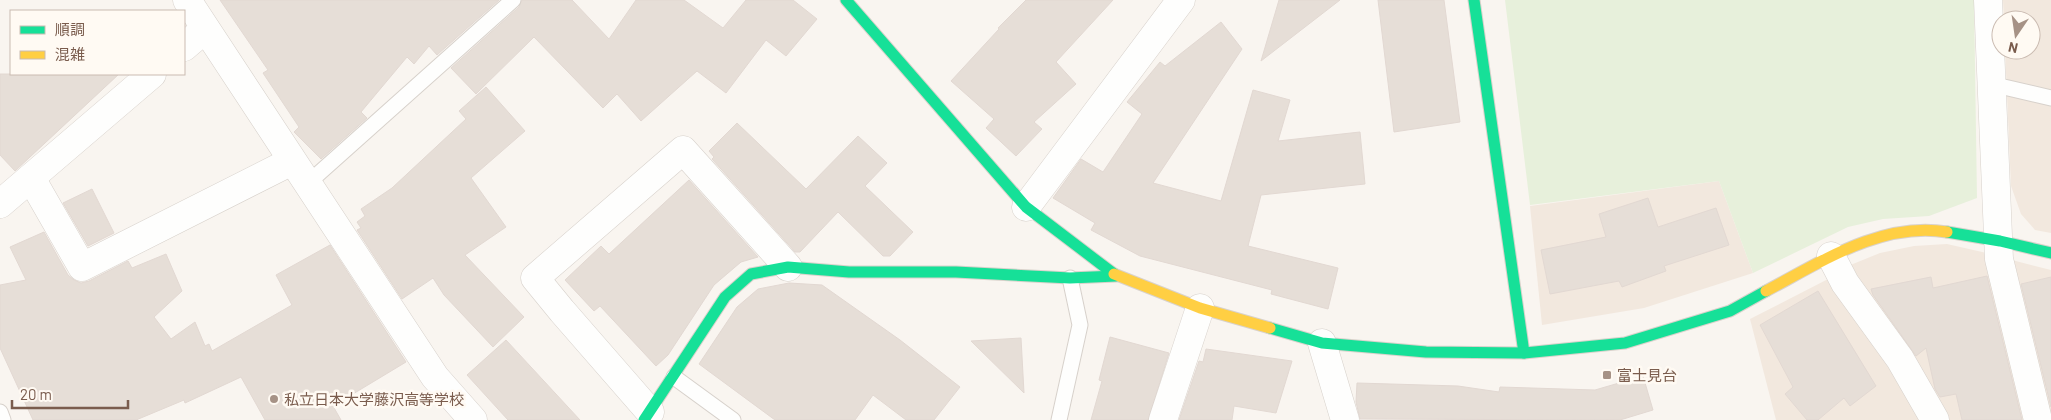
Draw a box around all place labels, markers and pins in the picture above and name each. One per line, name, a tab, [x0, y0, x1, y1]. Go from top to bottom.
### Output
place label: 富士見台	[1617, 366, 1677, 384]
marker: 富士見台	[1601, 369, 1613, 381]
place label: 私立日本大学藤沢高等学校	[284, 390, 464, 408]
marker: 私立日本大学藤沢高等学校	[268, 393, 280, 405]

